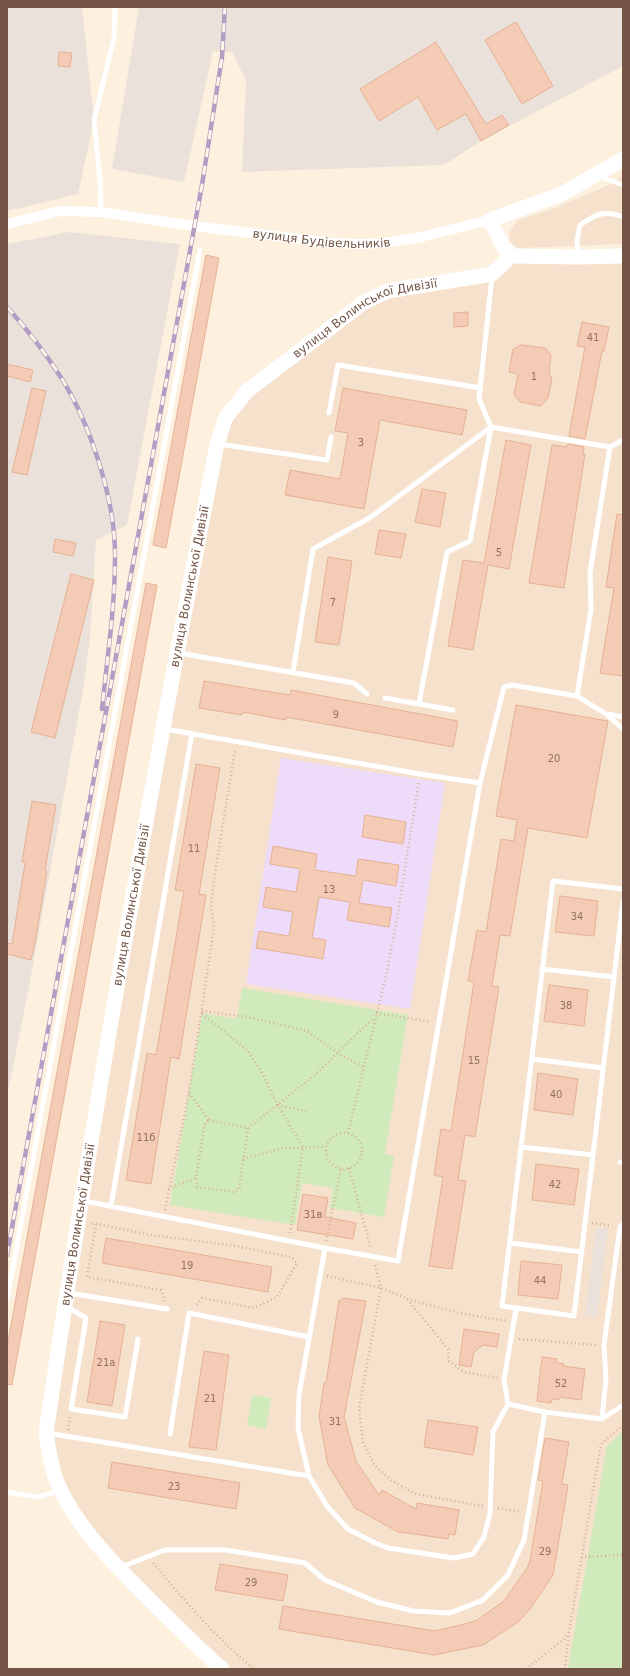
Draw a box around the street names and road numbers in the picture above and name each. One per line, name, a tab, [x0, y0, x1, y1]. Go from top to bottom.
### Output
street label: вулиця Будівельників	[252, 226, 392, 251]
street label: вулиця Волинської Дивізії	[290, 276, 439, 361]
street label: вулиця Волинської Дивізії	[168, 504, 212, 668]
street label: вулиця Волинської Дивізії	[110, 822, 153, 987]
street label: вулиця Волинської Дивізії	[58, 1142, 98, 1307]

